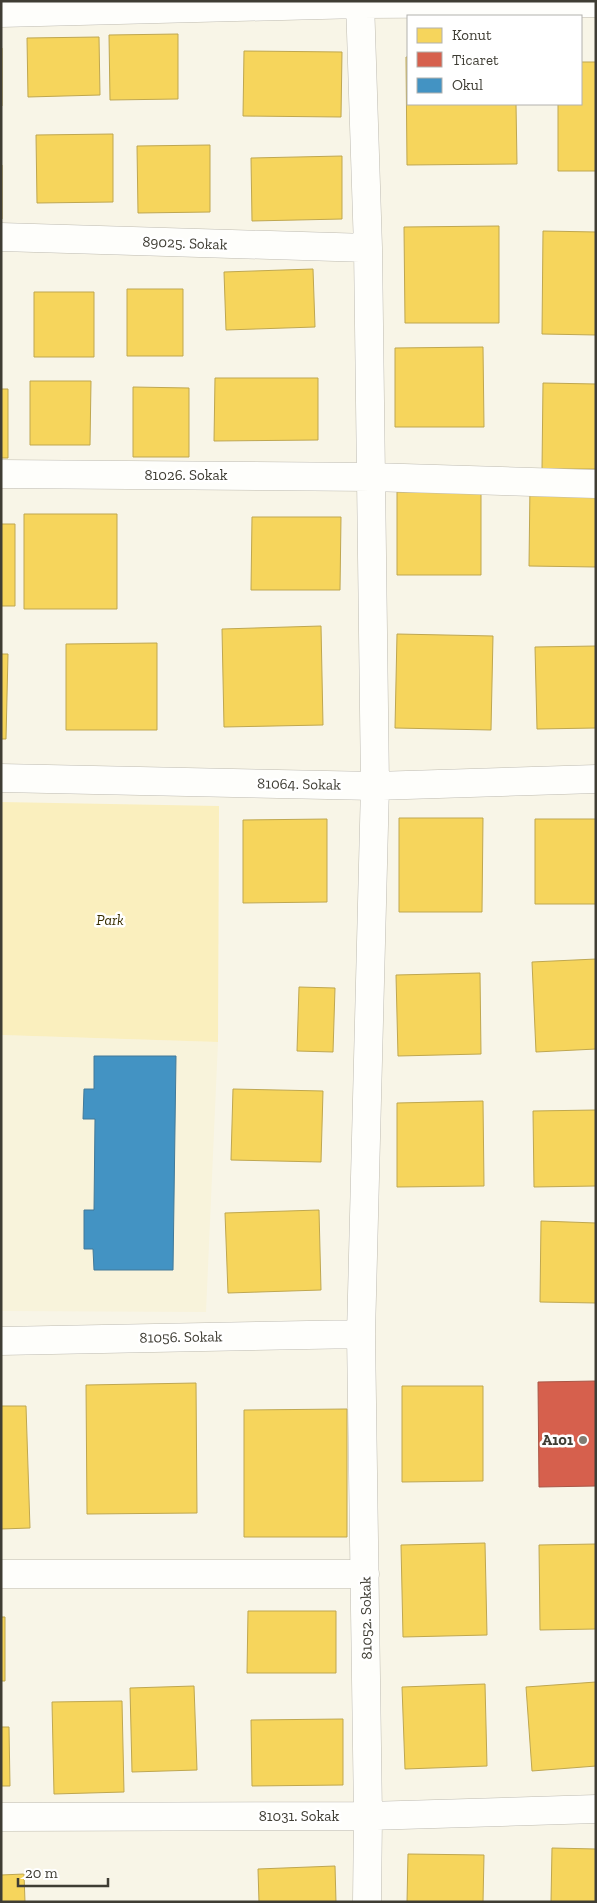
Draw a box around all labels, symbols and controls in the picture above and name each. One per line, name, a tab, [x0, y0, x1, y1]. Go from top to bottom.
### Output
legend	[407, 15, 582, 105]
text: Konut	[452, 26, 492, 44]
text: Ticaret	[452, 51, 499, 69]
text: Okul	[452, 76, 483, 94]
street label: 89025. Sokak	[142, 233, 228, 253]
street label: 81026. Sokak	[144, 466, 228, 484]
street label: 81064. Sokak	[257, 774, 341, 794]
park label: Park	[96, 911, 124, 929]
street label: 81056. Sokak	[139, 1327, 223, 1347]
place label: A101	[542, 1431, 573, 1449]
marker: A101	[577, 1434, 589, 1446]
street label: 81052. Sokak	[356, 1576, 376, 1660]
street label: 81031. Sokak	[259, 1807, 340, 1825]
scale bar	[18, 1856, 108, 1888]
text: 20 m	[25, 1864, 58, 1882]

